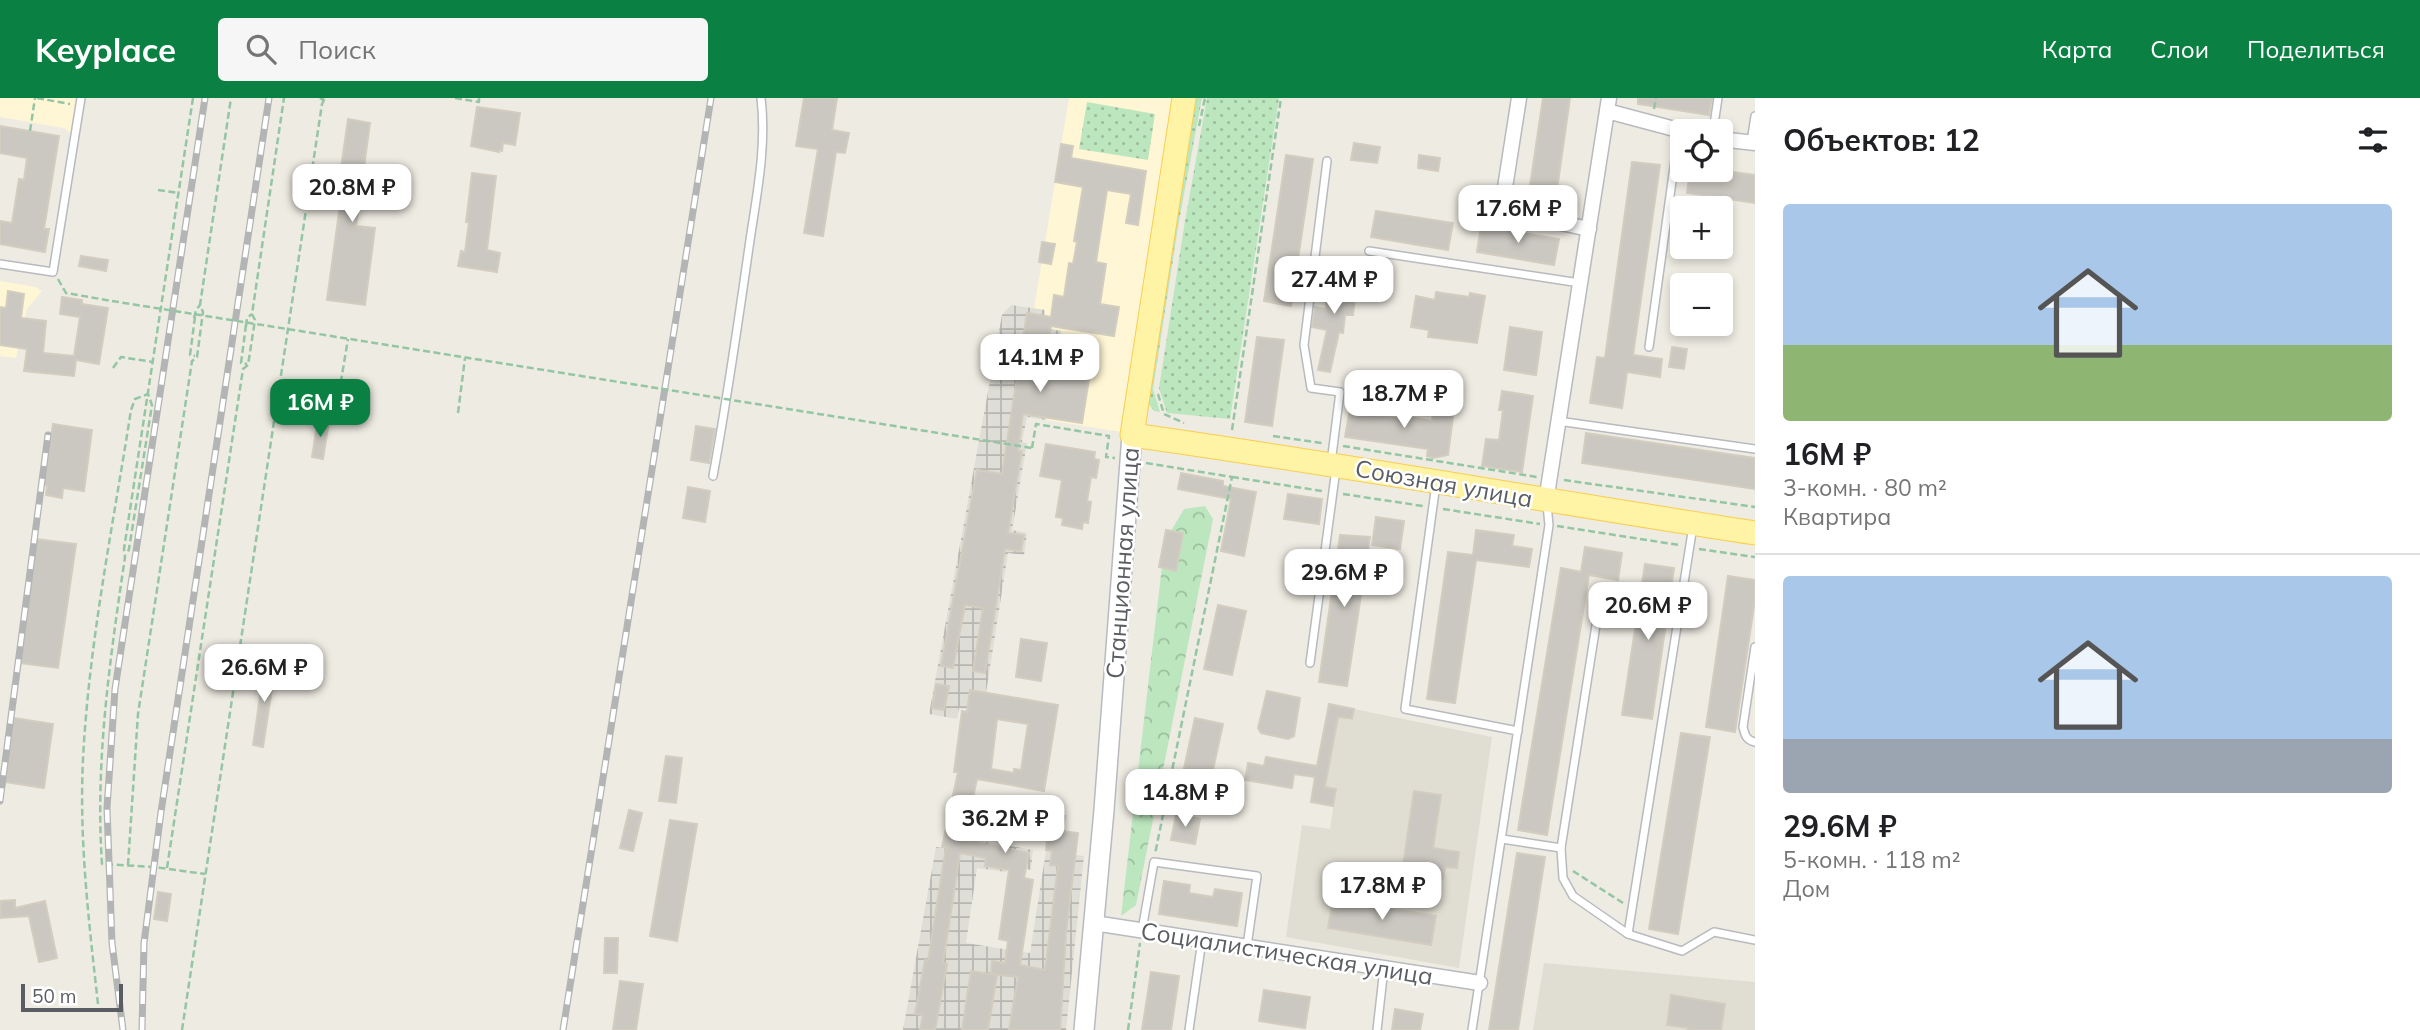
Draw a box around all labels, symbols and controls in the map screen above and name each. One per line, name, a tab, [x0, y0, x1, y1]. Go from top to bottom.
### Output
search box	[218, 18, 708, 81]
text: Keyplace	[35, 29, 176, 70]
icon: search	[242, 30, 280, 68]
text: Поиск	[298, 33, 376, 66]
text: Карта	[2042, 34, 2112, 64]
text: Слои	[2150, 34, 2209, 64]
text: Поделиться	[2247, 34, 2385, 64]
map controls	[1670, 119, 1733, 336]
button: locate	[1670, 119, 1733, 182]
text: Объектов: 12	[1783, 121, 1980, 159]
icon: filters	[2354, 121, 2392, 159]
pin: 20.8M ₽	[287, 164, 417, 224]
text: 20.8M ₽	[308, 172, 396, 201]
pin: 17.6M ₽	[1453, 186, 1583, 245]
text: 17.6M ₽	[1474, 193, 1562, 222]
button: +	[1670, 196, 1733, 259]
icon: home	[2025, 250, 2151, 376]
pin: 27.4M ₽	[1269, 256, 1399, 316]
text: 27.4M ₽	[1290, 264, 1378, 293]
button: −	[1670, 273, 1733, 336]
pin: 14.1M ₽	[975, 334, 1105, 394]
text: 14.1M ₽	[996, 342, 1084, 371]
pin: 18.7M ₽	[1339, 370, 1469, 430]
text: 18.7M ₽	[1360, 378, 1448, 407]
pin: 16M ₽	[271, 380, 369, 439]
text: 16M ₽	[286, 387, 354, 416]
text: 16M ₽	[1783, 435, 1871, 473]
street label: Станционная улица	[1099, 446, 1145, 680]
street label: Союзная улица	[1353, 453, 1535, 513]
text: 3-комн. · 80 m²	[1783, 473, 1947, 502]
text: Квартира	[1783, 502, 1891, 531]
pin: 29.6M ₽	[1279, 550, 1409, 609]
text: 29.6M ₽	[1300, 557, 1388, 586]
pin: 20.6M ₽	[1583, 582, 1713, 642]
text: 20.6M ₽	[1604, 590, 1692, 619]
icon: home	[2025, 622, 2151, 748]
pin: 26.6M ₽	[199, 644, 329, 704]
text: 26.6M ₽	[220, 652, 308, 681]
pin: 14.8M ₽	[1120, 770, 1250, 829]
text: 14.8M ₽	[1141, 777, 1229, 806]
pin: 36.2M ₽	[940, 796, 1070, 855]
text: 36.2M ₽	[961, 803, 1049, 832]
text: 29.6M ₽	[1783, 807, 1897, 845]
text: 5-комн. · 118 m²	[1783, 845, 1961, 874]
pin: 17.8M ₽	[1317, 862, 1447, 922]
text: 17.8M ₽	[1338, 870, 1426, 899]
text: Дом	[1783, 874, 1830, 903]
street label: Социалистическая улица	[1139, 915, 1435, 991]
scale bar	[21, 981, 122, 1013]
text: 50 m	[32, 984, 76, 1008]

